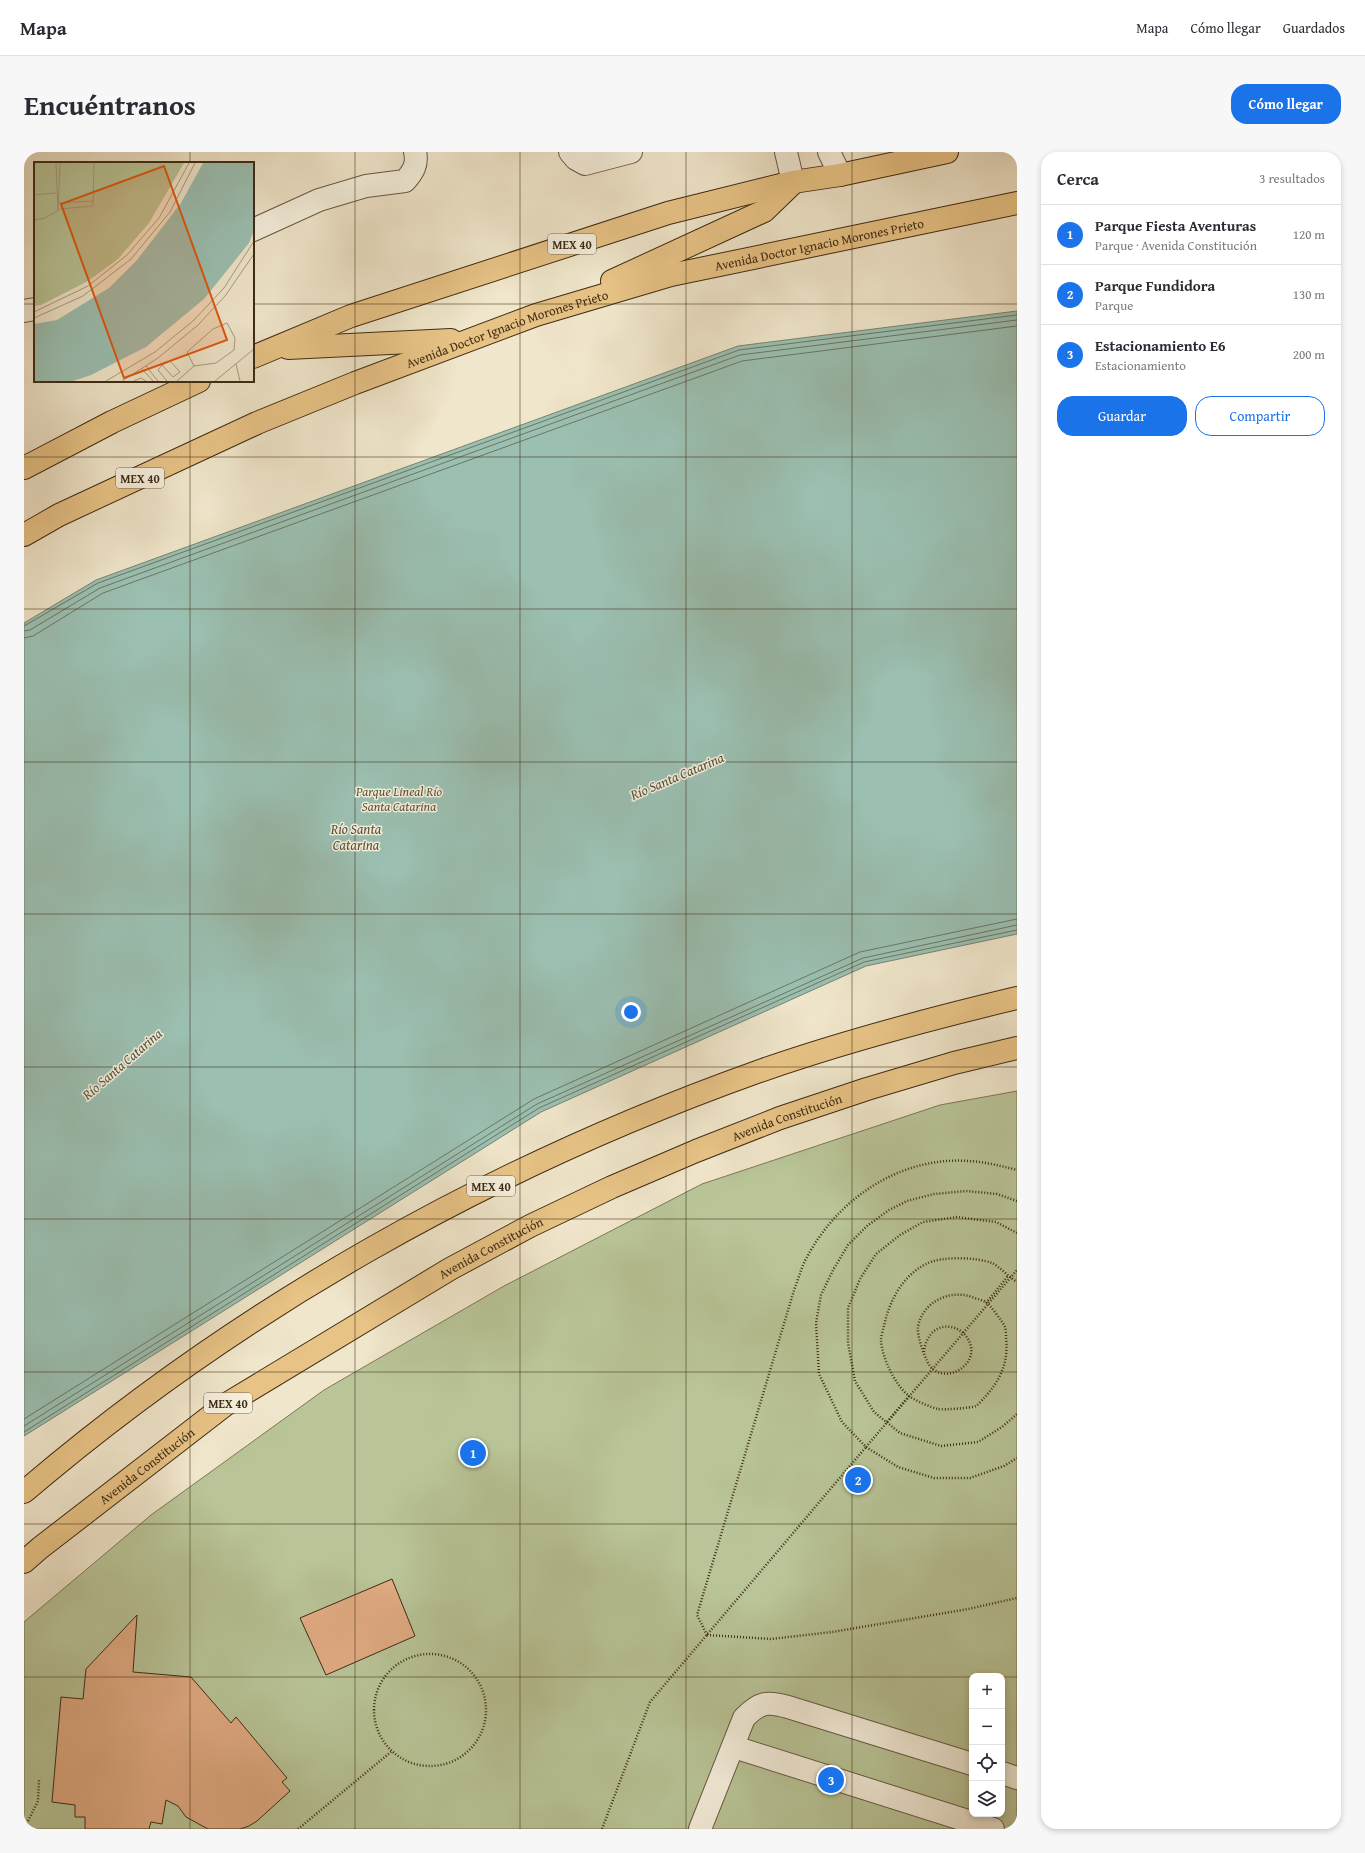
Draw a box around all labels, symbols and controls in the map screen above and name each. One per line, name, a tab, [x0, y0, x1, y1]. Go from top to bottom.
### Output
text: Mapa	[20, 14, 67, 42]
text: Mapa	[1136, 18, 1168, 38]
text: Cómo llegar	[1190, 18, 1261, 38]
text: Guardados	[1283, 18, 1345, 38]
text: Encuéntranos	[24, 84, 196, 125]
button: Cómo llegar	[1231, 84, 1341, 124]
inset map	[34, 162, 254, 382]
text: Cerca	[1057, 166, 1099, 191]
text: 3 resultados	[1259, 169, 1325, 188]
street label: Avenida Doctor Ignacio Morones Prieto	[713, 213, 926, 275]
text: Parque Fiesta Aventuras	[1095, 215, 1256, 236]
text: 1	[1067, 225, 1073, 244]
text: 120 m	[1293, 225, 1325, 244]
road number: MEX 40	[548, 234, 596, 254]
text: Parque · Avenida Constitución	[1095, 236, 1257, 255]
text: Parque Fundidora	[1095, 275, 1215, 296]
street label: Avenida Doctor Ignacio Morones Prieto	[403, 285, 611, 373]
text: 2	[1067, 285, 1073, 304]
text: 130 m	[1293, 285, 1325, 304]
text: Parque	[1095, 296, 1133, 315]
text: Estacionamiento E6	[1095, 335, 1225, 356]
text: 3	[1067, 345, 1073, 364]
text: 200 m	[1293, 345, 1325, 364]
text: Estacionamiento	[1095, 356, 1186, 375]
button: Guardar	[1057, 396, 1187, 436]
button: Compartir	[1195, 396, 1325, 436]
road number: MEX 40	[116, 468, 164, 488]
water label: Río Santa Catarina	[626, 747, 727, 805]
park label: Parque Lineal Río Santa Catarina	[355, 782, 442, 816]
water label: Río Santa Catarina	[330, 819, 382, 855]
your location	[621, 1002, 641, 1022]
water label: Río Santa Catarina	[77, 1023, 167, 1105]
street label: Avenida Constitución	[729, 1088, 845, 1146]
road number: MEX 40	[467, 1176, 515, 1196]
street label: Avenida Constitución	[435, 1211, 547, 1283]
road number: MEX 40	[204, 1393, 252, 1413]
street label: Avenida Constitución	[95, 1422, 199, 1509]
pin: 1	[460, 1438, 486, 1468]
pin: 2	[845, 1465, 871, 1495]
map controls	[969, 1673, 1005, 1817]
button: +	[969, 1673, 1005, 1709]
button: −	[969, 1709, 1005, 1745]
button: locate	[969, 1745, 1005, 1781]
pin: 3	[818, 1765, 844, 1795]
button: layers	[969, 1781, 1005, 1817]

